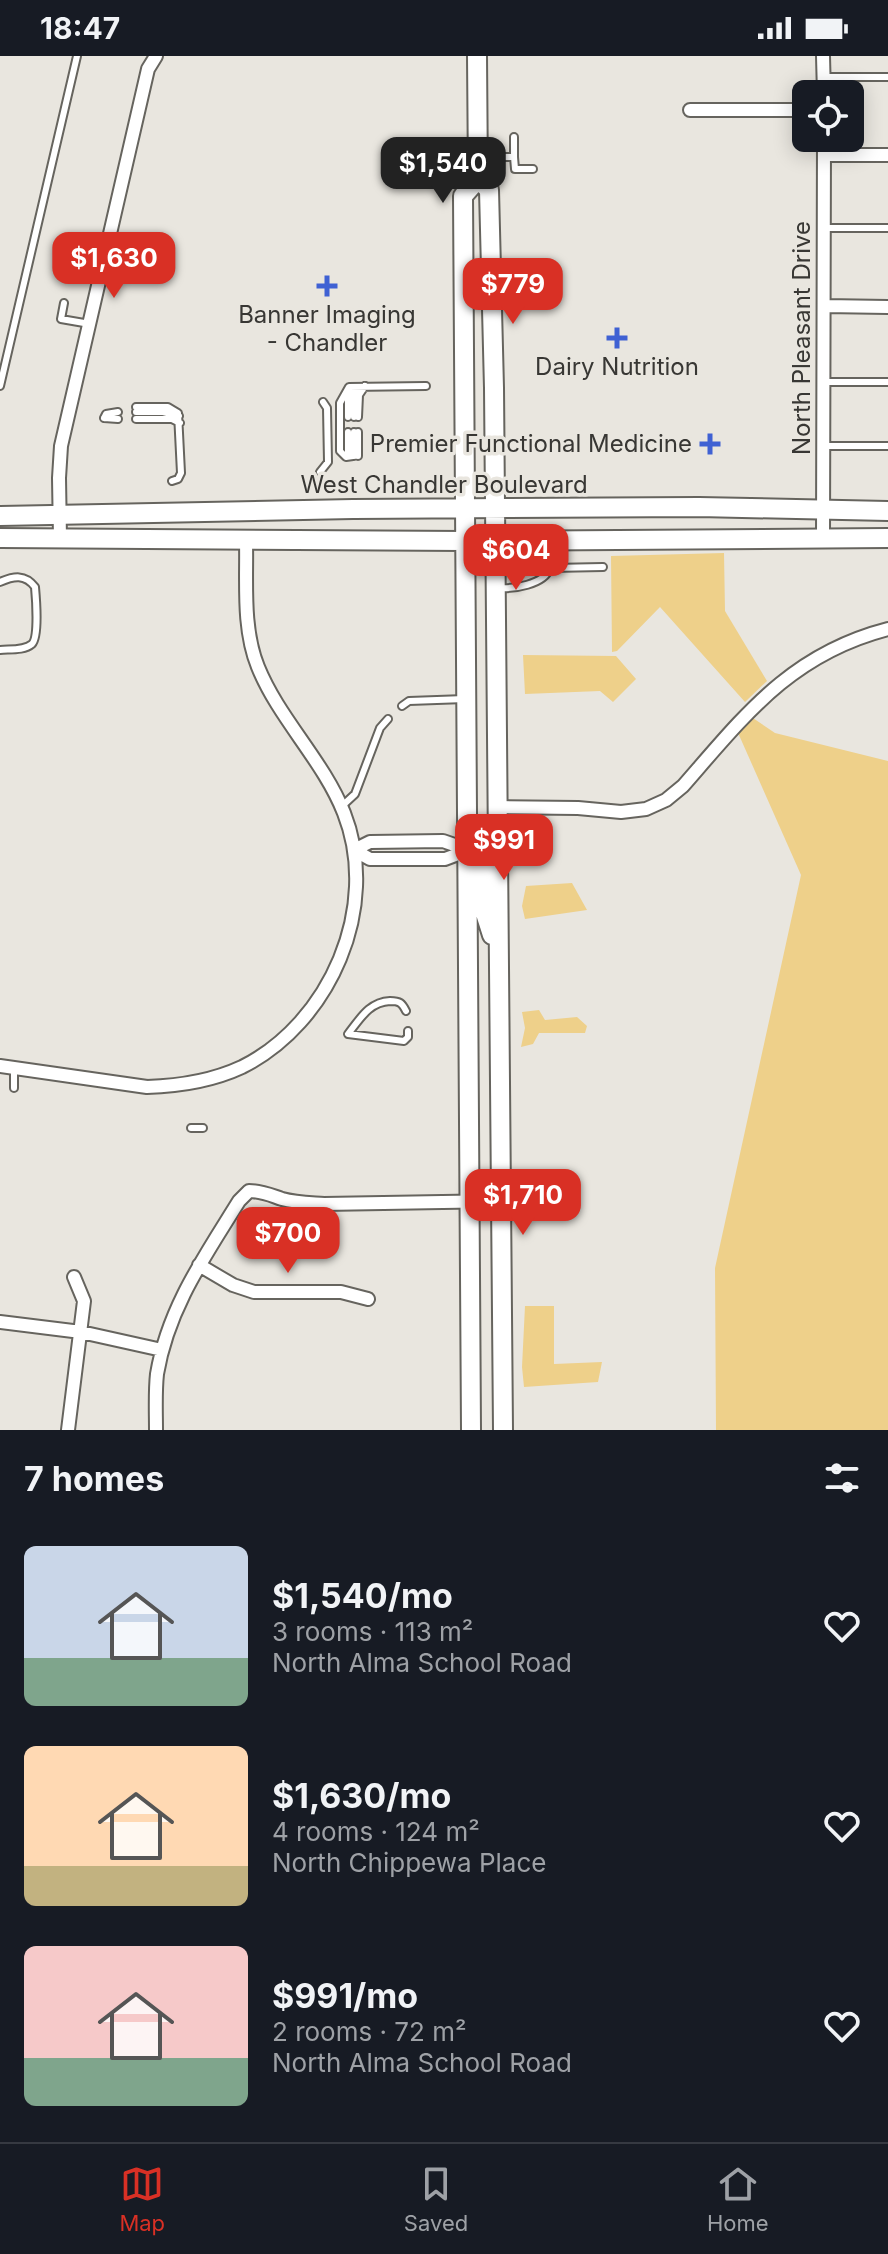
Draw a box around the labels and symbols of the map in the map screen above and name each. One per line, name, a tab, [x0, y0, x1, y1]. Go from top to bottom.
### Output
pin: $1,540	[378, 137, 508, 205]
street label: North Pleasant Drive	[787, 221, 816, 455]
pin: $1,630	[49, 232, 179, 300]
pin: $779	[466, 258, 560, 326]
marker: Banner Imaging - Chandler	[316, 275, 338, 297]
place label: Banner Imaging - Chandler	[238, 300, 416, 357]
marker: Dairy Nutrition	[606, 327, 628, 349]
place label: Dairy Nutrition	[535, 352, 699, 381]
place label: Premier Functional Medicine	[370, 429, 692, 458]
marker: Premier Functional Medicine	[699, 433, 721, 455]
street label: West Chandler Boulevard	[300, 470, 588, 499]
pin: $604	[469, 524, 563, 592]
pin: $991	[457, 814, 551, 882]
pin: $1,710	[458, 1169, 588, 1237]
pin: $700	[241, 1207, 335, 1275]

